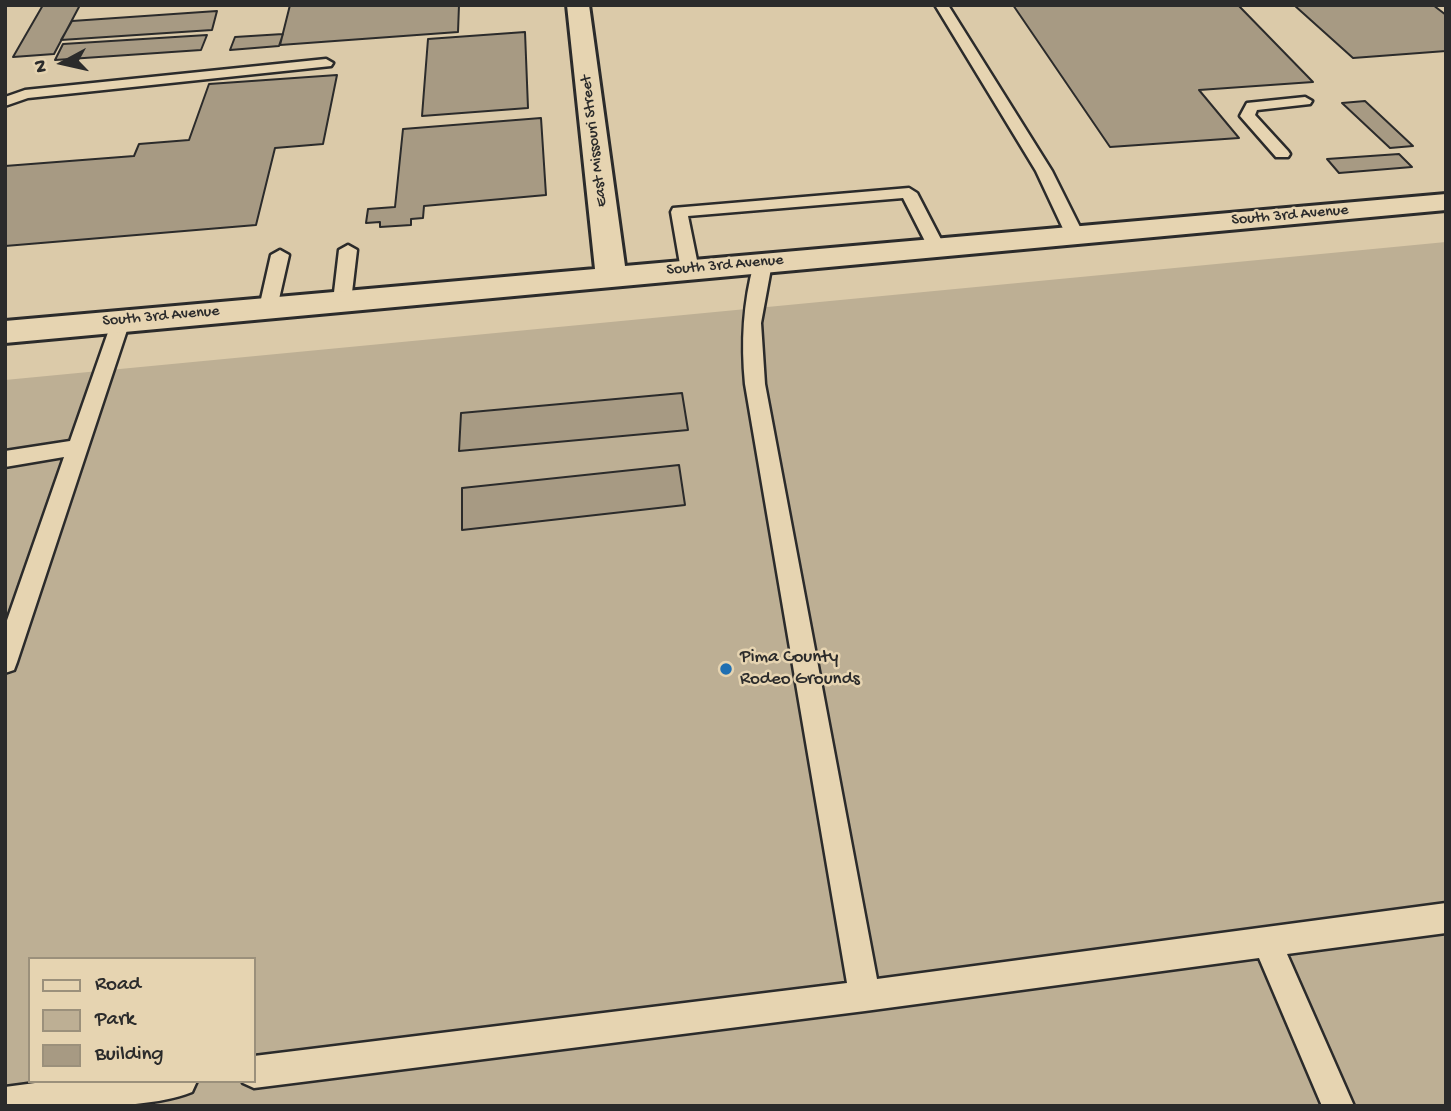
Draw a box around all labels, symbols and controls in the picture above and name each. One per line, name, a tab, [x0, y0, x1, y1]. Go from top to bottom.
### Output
north arrow	[28, 28, 98, 98]
text: N	[29, 58, 54, 74]
street label: East Missouri Street	[577, 74, 613, 208]
street label: South 3rd Avenue	[1231, 201, 1349, 231]
street label: South 3rd Avenue	[666, 251, 784, 281]
street label: South 3rd Avenue	[102, 302, 220, 332]
place label: Pima County Rodeo Grounds	[740, 647, 860, 691]
marker: Pima County Rodeo Grounds	[718, 661, 734, 677]
legend	[28, 957, 256, 1083]
text: Road	[95, 973, 141, 998]
text: Park	[95, 1008, 135, 1033]
text: Building	[95, 1043, 164, 1068]

